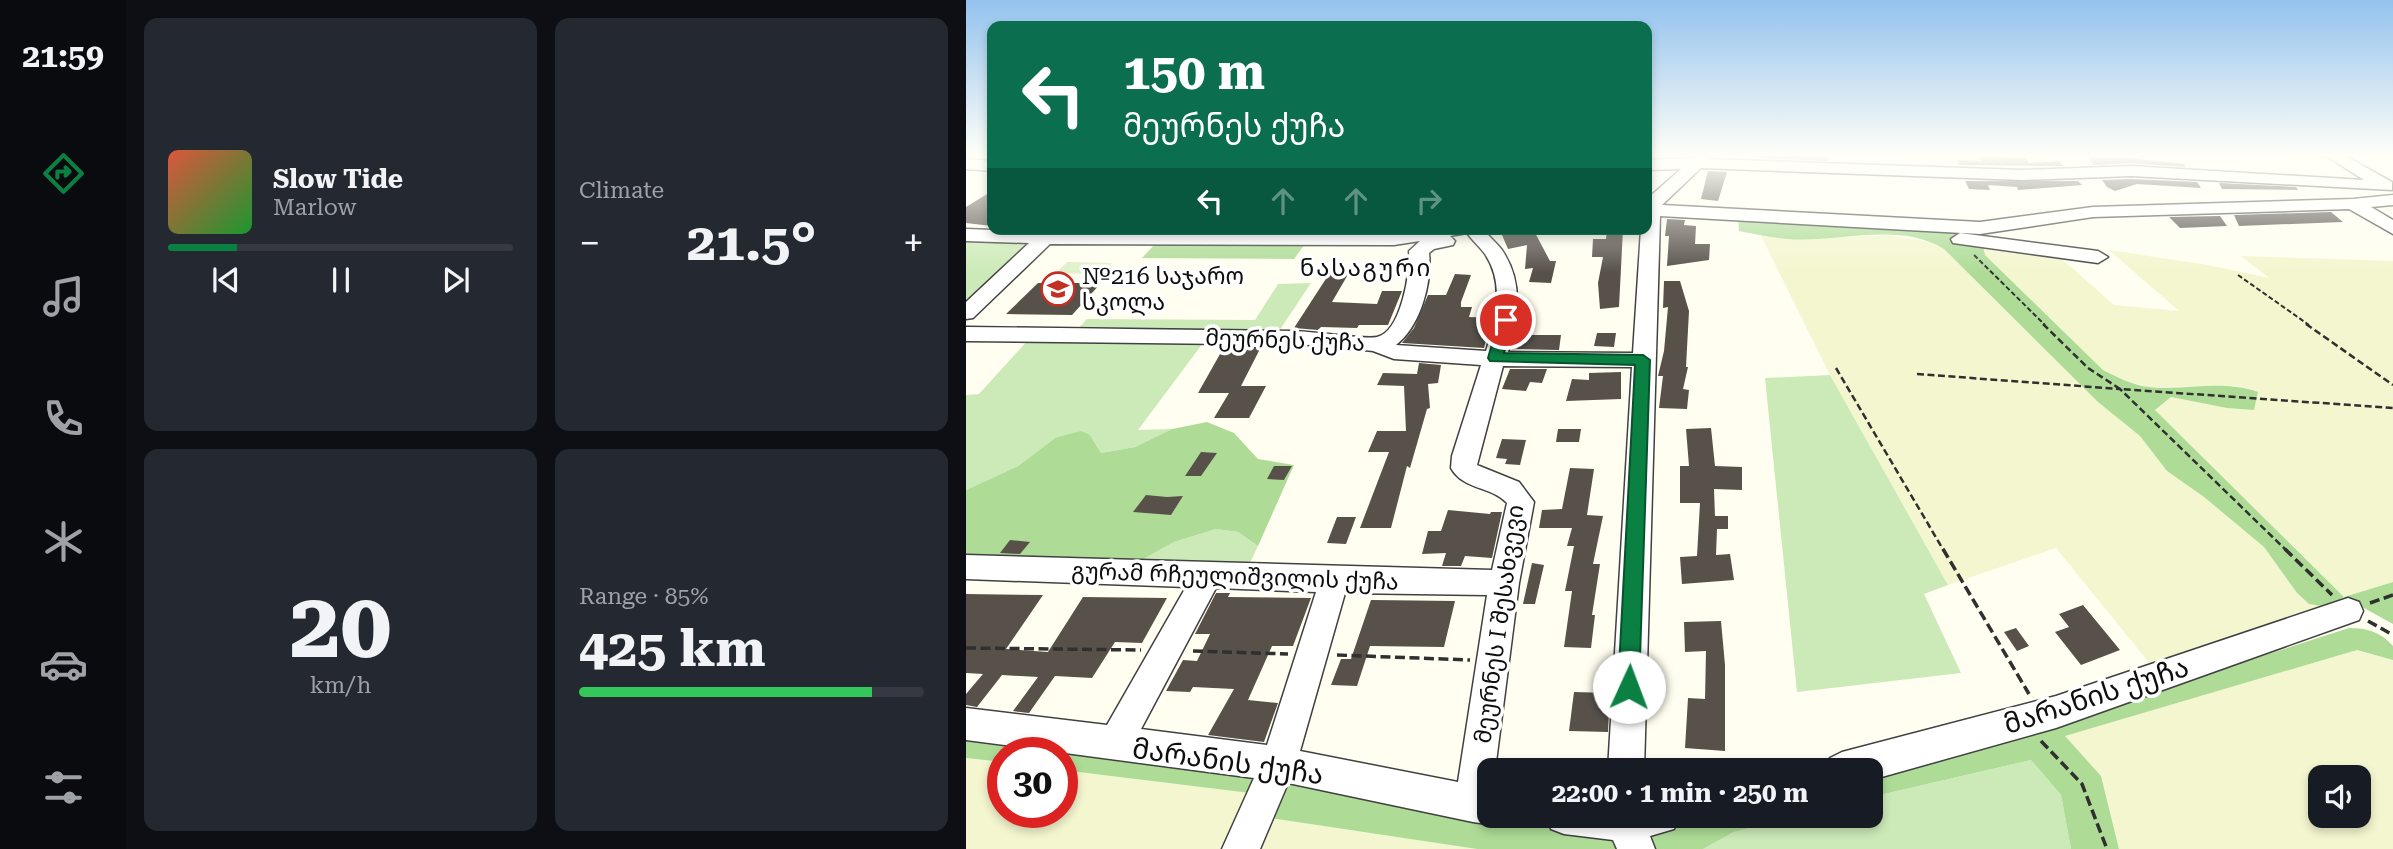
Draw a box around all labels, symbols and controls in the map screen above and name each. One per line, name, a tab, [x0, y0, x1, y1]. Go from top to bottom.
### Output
text: 21:59	[22, 37, 104, 75]
text: 150 m	[1123, 44, 1265, 101]
icon: left	[1008, 49, 1099, 140]
text: მეურნეს ქუჩა	[1123, 107, 1345, 145]
icon: directions	[39, 149, 88, 198]
text: Slow Tide	[273, 164, 403, 194]
text: Climate	[579, 177, 664, 204]
icon: left	[1191, 182, 1229, 220]
icon: ahead	[1264, 182, 1302, 220]
icon: ahead	[1337, 182, 1375, 220]
icon: right	[1410, 182, 1448, 220]
text: Marlow	[273, 194, 356, 221]
text: 21.5°	[687, 212, 816, 273]
text: −	[579, 221, 600, 265]
text: +	[903, 221, 924, 265]
district label: ნასაგური	[1300, 254, 1432, 282]
icon: previous	[207, 261, 245, 299]
icon: pause	[322, 261, 360, 299]
icon: next	[437, 261, 475, 299]
place label: №216 საჯარო სკოლა	[1082, 263, 1244, 316]
school or university icon: №216 საჯარო სკოლა	[1039, 270, 1077, 308]
icon: music	[39, 272, 88, 321]
pin	[1476, 290, 1536, 350]
icon: arrive	[1487, 301, 1525, 339]
street label: მეურნეს ქუჩა	[1205, 324, 1365, 357]
icon: phone	[39, 394, 88, 443]
street label: მეურნეს I შესახვევი	[1469, 503, 1530, 745]
icon: climate	[39, 517, 88, 566]
street label: გურამ რჩეულიშვილის ქუჩა	[1071, 557, 1399, 596]
text: 20	[290, 573, 391, 679]
text: Range · 85%	[579, 583, 708, 610]
text: 425 km	[579, 618, 766, 679]
icon: car	[39, 640, 88, 689]
position arrow	[1592, 650, 1666, 724]
street label: მარანის ქუჩა	[1999, 650, 2193, 741]
text: km/h	[310, 672, 371, 699]
street label: მარანის ქუჩა	[1130, 732, 1326, 791]
speed limit sign: 30	[987, 737, 1078, 828]
icon: filters	[39, 763, 88, 812]
map controls	[2308, 765, 2371, 828]
button: sound	[2308, 765, 2371, 828]
text: 22:00 · 1 min · 250 m	[1552, 778, 1808, 808]

